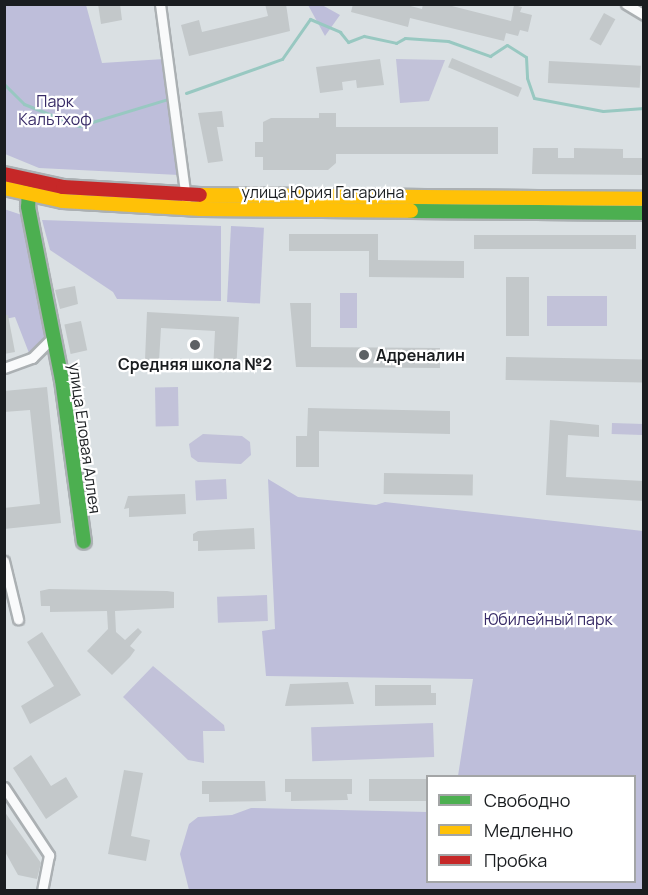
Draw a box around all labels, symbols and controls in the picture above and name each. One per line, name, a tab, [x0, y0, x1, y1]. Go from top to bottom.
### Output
park label: Парк Кальтхоф	[18, 91, 92, 129]
street label: улица Юрия Гагарина	[242, 182, 404, 202]
marker: Средняя школа №2	[188, 338, 202, 352]
place label: Адреналин	[376, 345, 465, 365]
marker: Адреналин	[357, 348, 371, 362]
place label: Средняя школа №2	[118, 354, 272, 374]
street label: улица Еловая Аллея	[65, 361, 105, 515]
park label: Юбилейный парк	[484, 609, 612, 629]
legend	[426, 775, 636, 883]
text: Свободно	[484, 788, 570, 812]
text: Медленно	[484, 818, 573, 842]
text: Пробка	[484, 848, 547, 872]

